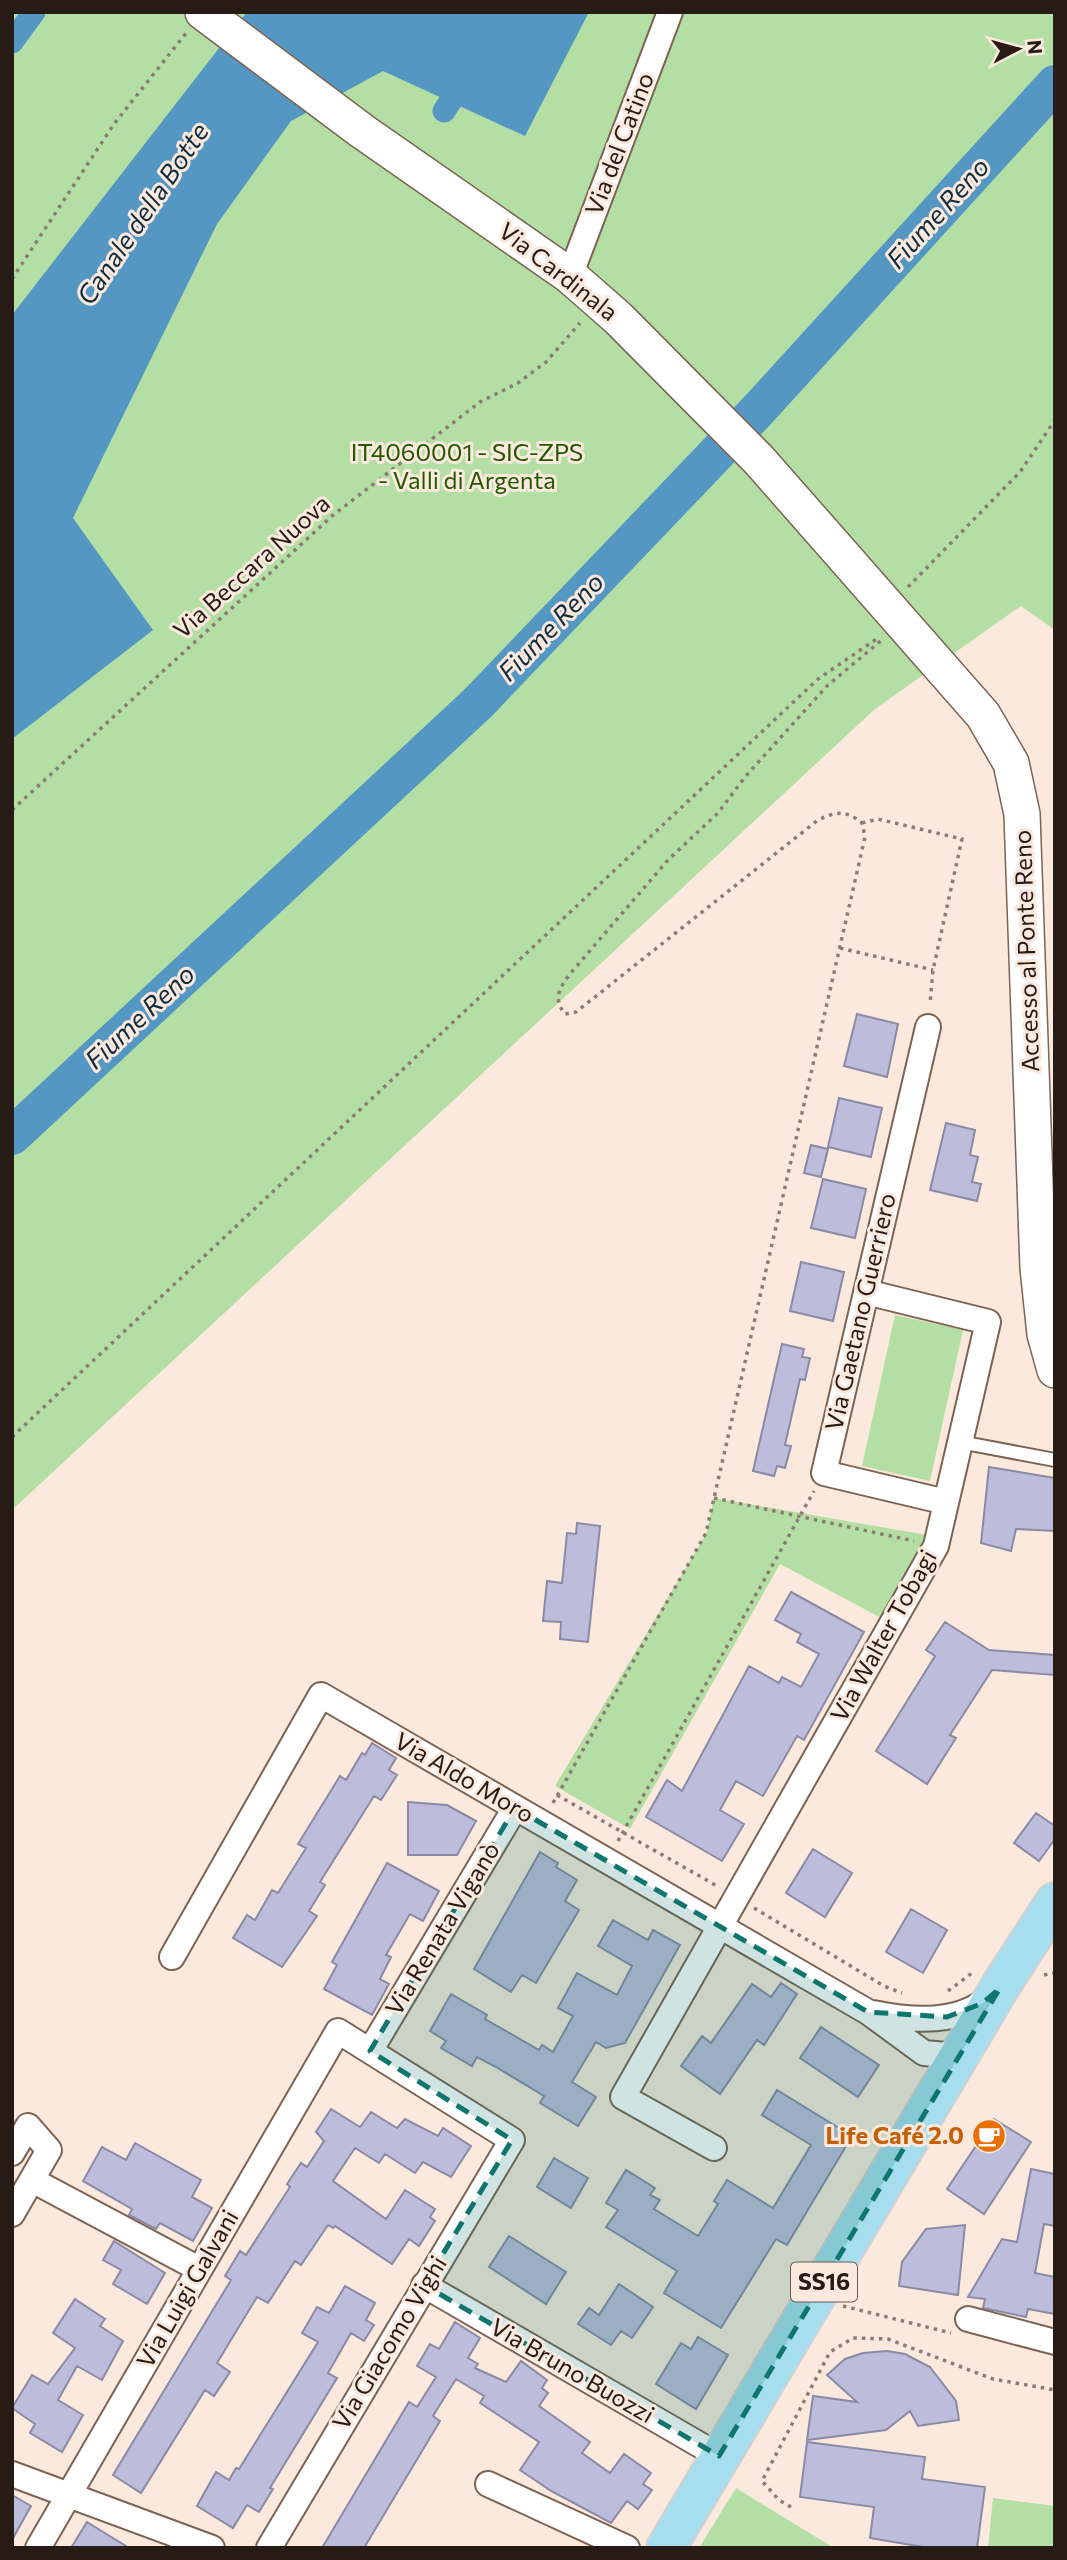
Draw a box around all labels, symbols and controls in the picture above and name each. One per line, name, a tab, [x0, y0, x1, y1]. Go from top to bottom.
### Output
north arrow	[983, 14, 1053, 84]
text: N	[1023, 39, 1048, 55]
street label: Via del Catino	[578, 68, 659, 219]
water label: Canale della Botte	[70, 116, 214, 310]
water label: Fiume Reno	[879, 150, 995, 274]
street label: Via Cardinala	[494, 215, 624, 326]
park label: IT4060001 - SIC-ZPS - Valli di Argenta	[351, 437, 583, 494]
street label: Via Beccara Nuova	[167, 488, 335, 644]
water label: Fiume Reno	[491, 565, 609, 686]
street label: Accesso al Ponte Reno	[1007, 830, 1044, 1073]
water label: Fiume Reno	[78, 957, 200, 1074]
street label: Via Gaetano Guerriero	[818, 1190, 901, 1433]
street label: Via Walter Tobagi	[823, 1544, 942, 1726]
street label: Via Aldo Moro	[390, 1725, 540, 1828]
street label: Via Renata Viganò	[379, 1836, 505, 2020]
cafe icon: Life Café 2.0	[970, 2117, 1008, 2155]
place label: Life Café 2.0	[825, 2120, 964, 2149]
street label: Via Luigi Galvani	[130, 2204, 244, 2372]
street label: Via Giacomo Vighi	[325, 2250, 452, 2434]
road number: SS16	[791, 2262, 857, 2302]
street label: Via Bruno Buozzi	[486, 2311, 660, 2428]

